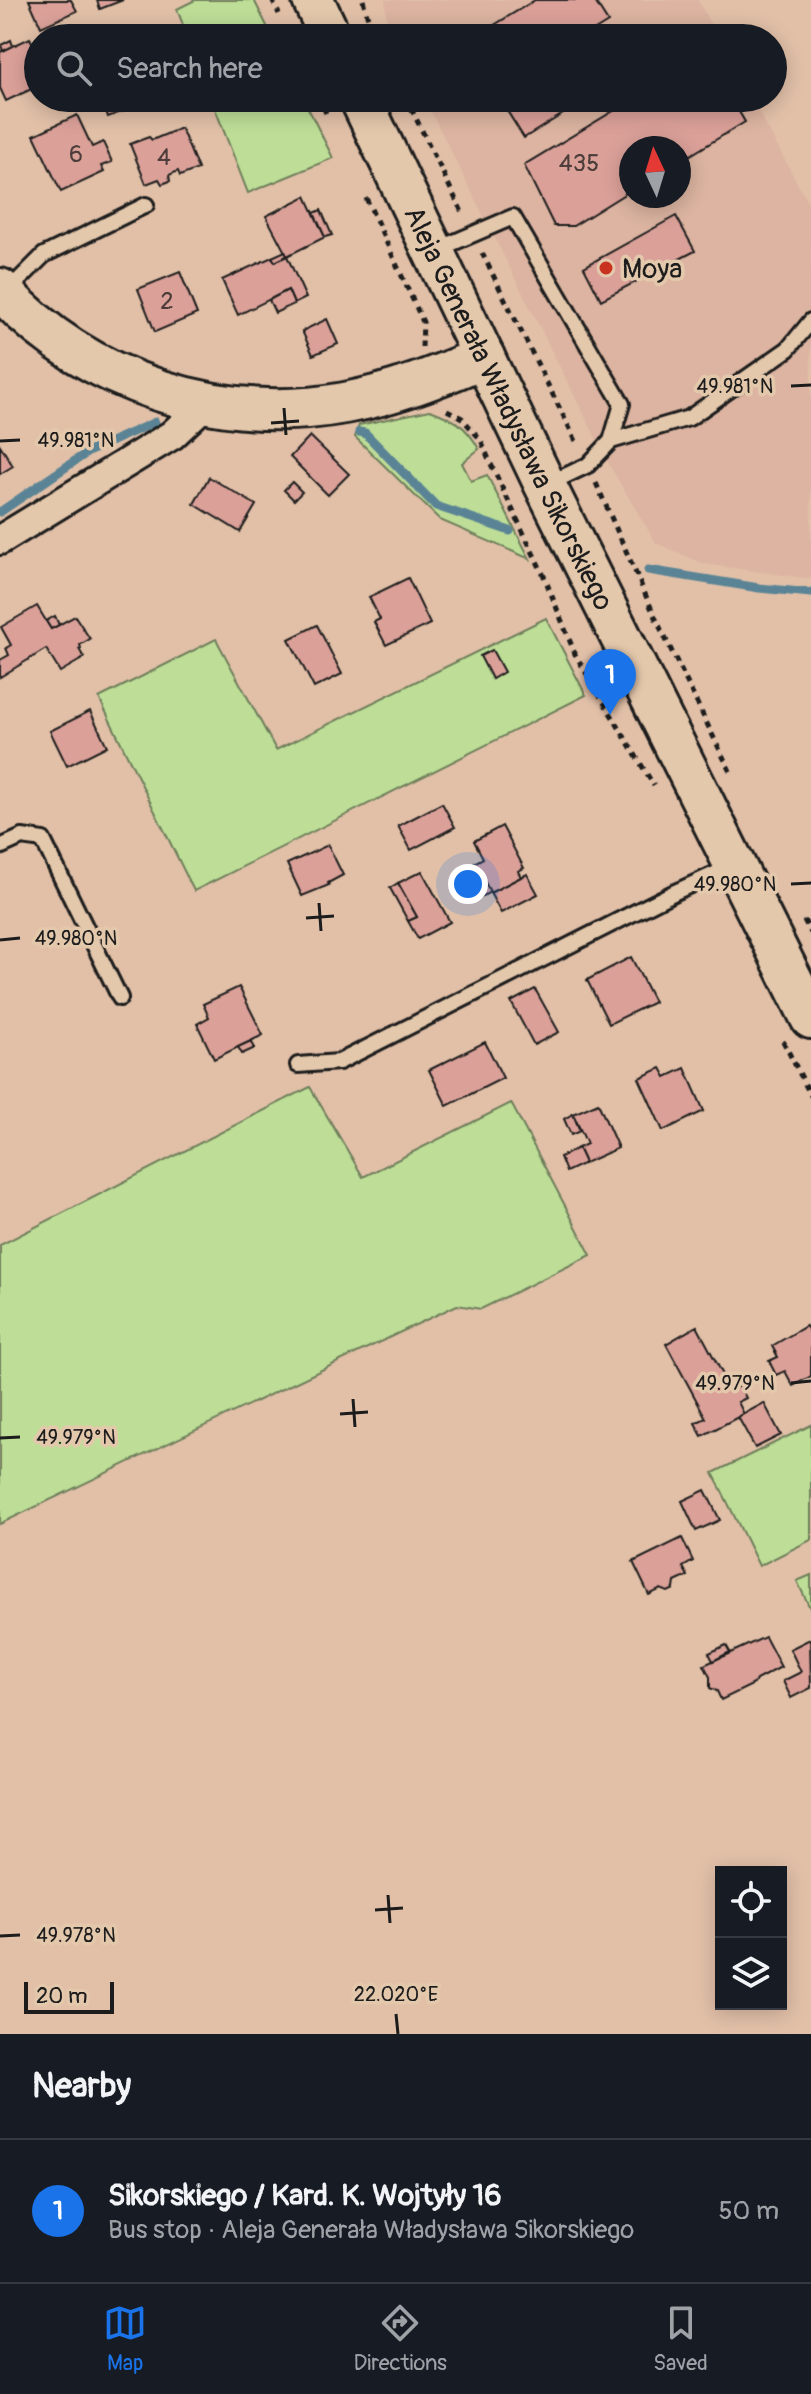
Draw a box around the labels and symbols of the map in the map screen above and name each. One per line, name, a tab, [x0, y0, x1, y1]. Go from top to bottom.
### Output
north arrow	[619, 136, 691, 208]
house number: 6	[69, 140, 83, 169]
house number: 4	[157, 143, 171, 172]
house number: 435	[559, 149, 599, 178]
street label: Aleja Generała Władysława Sikorskiego	[395, 201, 621, 617]
place label: Moya	[622, 252, 682, 287]
marker: Moya	[597, 259, 615, 277]
house number: 2	[160, 287, 174, 316]
text: 49.981°N	[697, 374, 773, 399]
text: 49.981°N	[38, 428, 114, 453]
pin: 1	[584, 649, 636, 715]
your location	[448, 864, 488, 904]
text: 49.980°N	[694, 872, 776, 897]
text: 49.980°N	[35, 926, 117, 951]
text: 49.979°N	[695, 1371, 775, 1396]
text: 49.979°N	[36, 1425, 116, 1450]
text: 49.978°N	[36, 1923, 116, 1948]
scale bar	[24, 1978, 114, 2014]
text: 22.020°E	[354, 1982, 438, 2007]

